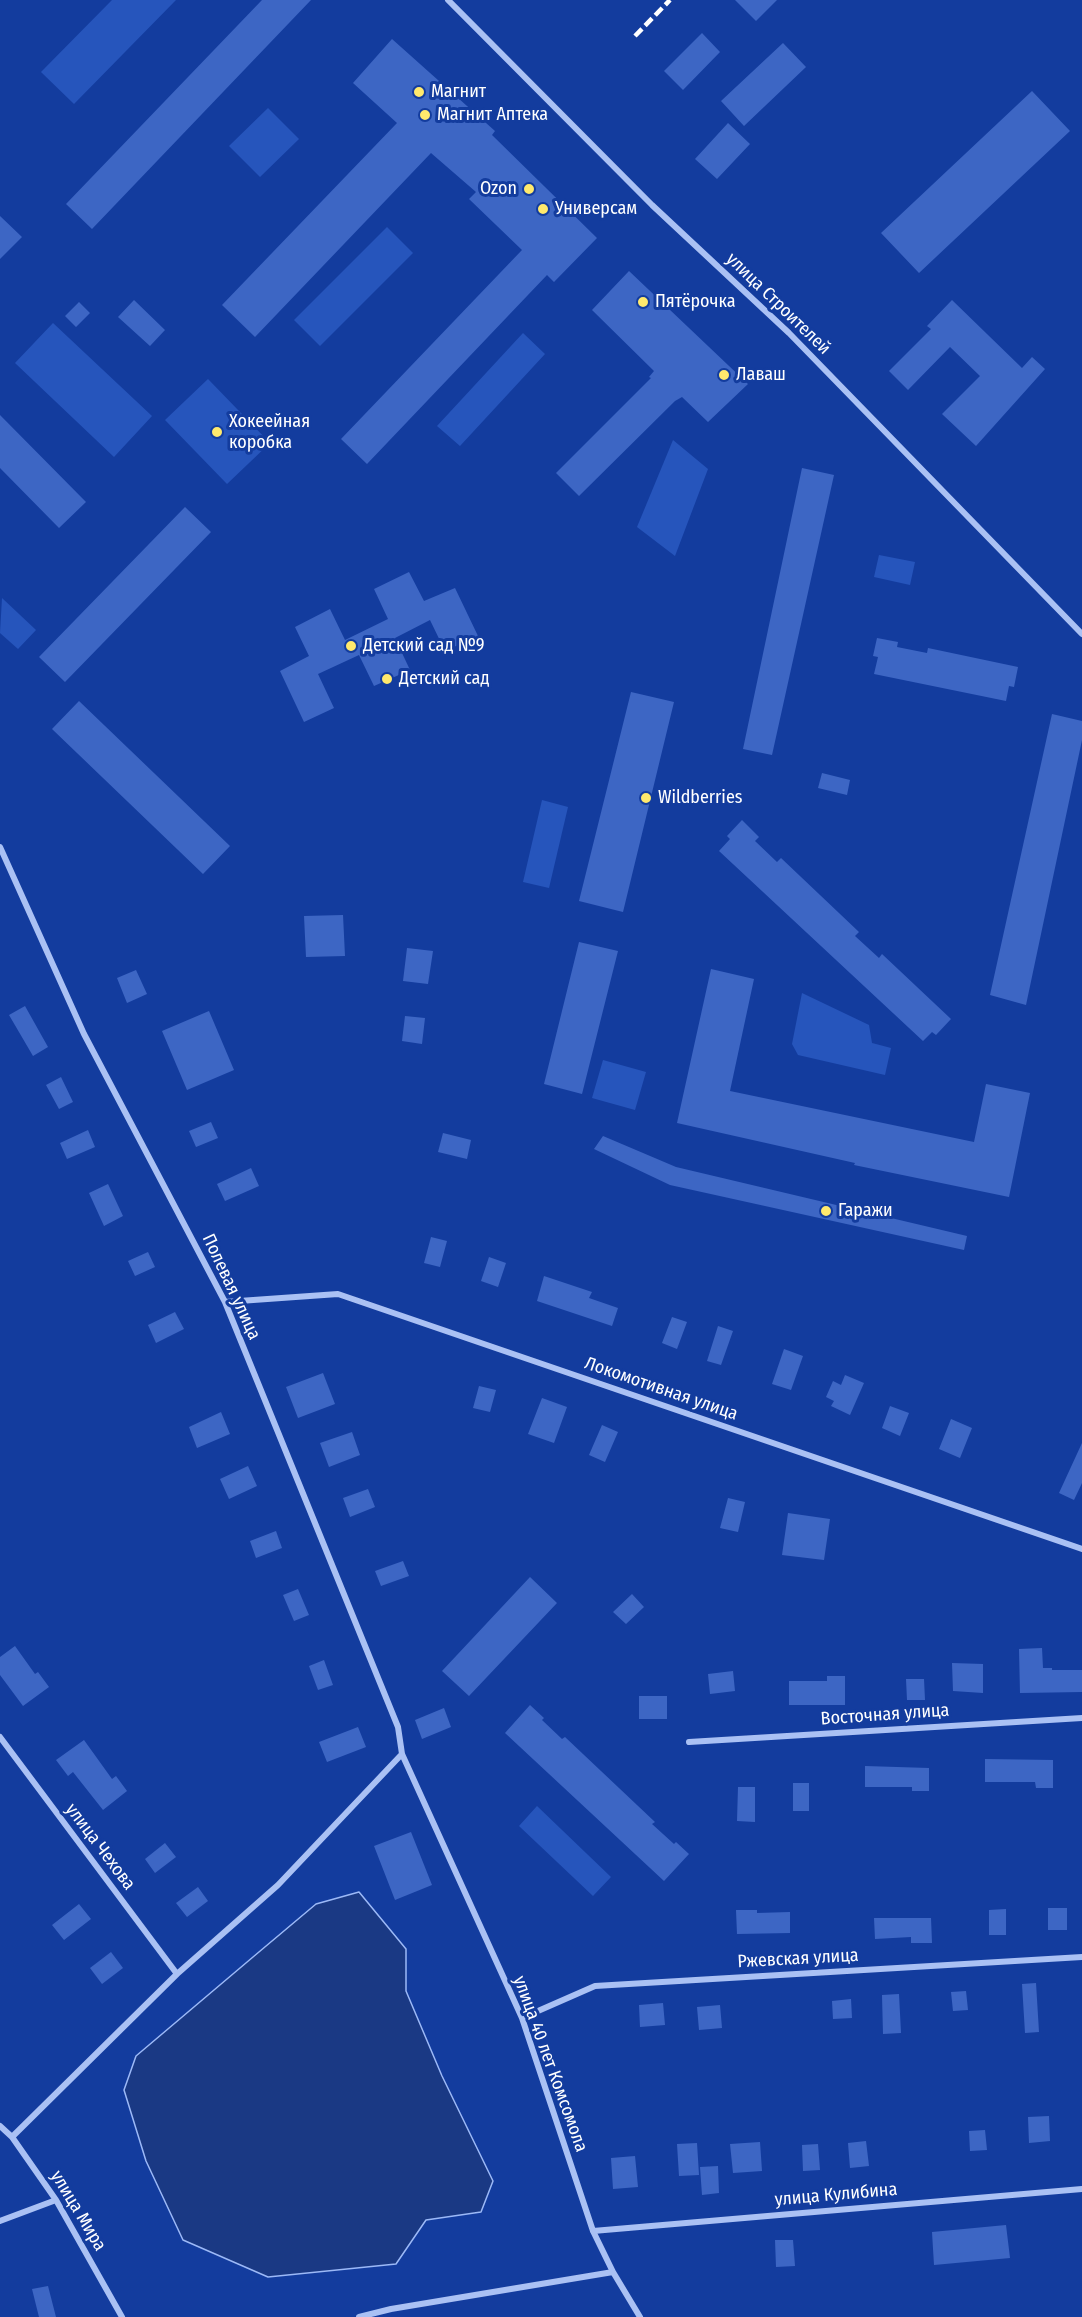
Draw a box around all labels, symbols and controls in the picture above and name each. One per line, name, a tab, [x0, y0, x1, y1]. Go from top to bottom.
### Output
place label: Магнит	[431, 81, 486, 103]
marker: Магнит	[412, 85, 426, 99]
place label: Магнит Аптека	[437, 104, 548, 126]
marker: Магнит Аптека	[418, 108, 432, 122]
place label: Ozon	[480, 178, 517, 200]
marker: Ozon	[522, 182, 536, 196]
place label: Универсам	[555, 198, 637, 220]
marker: Универсам	[536, 202, 550, 216]
street label: улица Строителей	[721, 249, 835, 359]
place label: Пятёрочка	[655, 291, 735, 313]
marker: Пятёрочка	[636, 295, 650, 309]
place label: Лаваш	[736, 364, 786, 386]
marker: Лаваш	[717, 368, 731, 382]
place label: Хокеейная коробка	[229, 411, 310, 454]
marker: Хокеейная коробка	[210, 425, 224, 439]
place label: Детский сад №9	[363, 635, 485, 657]
marker: Детский сад №9	[344, 639, 358, 653]
place label: Детский сад	[399, 668, 489, 690]
marker: Детский сад	[380, 672, 394, 686]
place label: Wildberries	[658, 787, 742, 809]
marker: Wildberries	[639, 791, 653, 805]
place label: Гаражи	[838, 1200, 893, 1222]
marker: Гаражи	[819, 1204, 833, 1218]
street label: Полевая улица	[197, 1231, 265, 1343]
street label: Локомотивная улица	[582, 1353, 740, 1425]
street label: Восточная улица	[820, 1700, 950, 1730]
street label: улица Чехова	[60, 1799, 140, 1895]
street label: Ржевская улица	[737, 1945, 859, 1973]
street label: улица 40 лет Комсомола	[508, 1973, 592, 2155]
street label: улица Мира	[46, 2167, 110, 2255]
street label: улица Кулибина	[774, 2179, 898, 2211]

